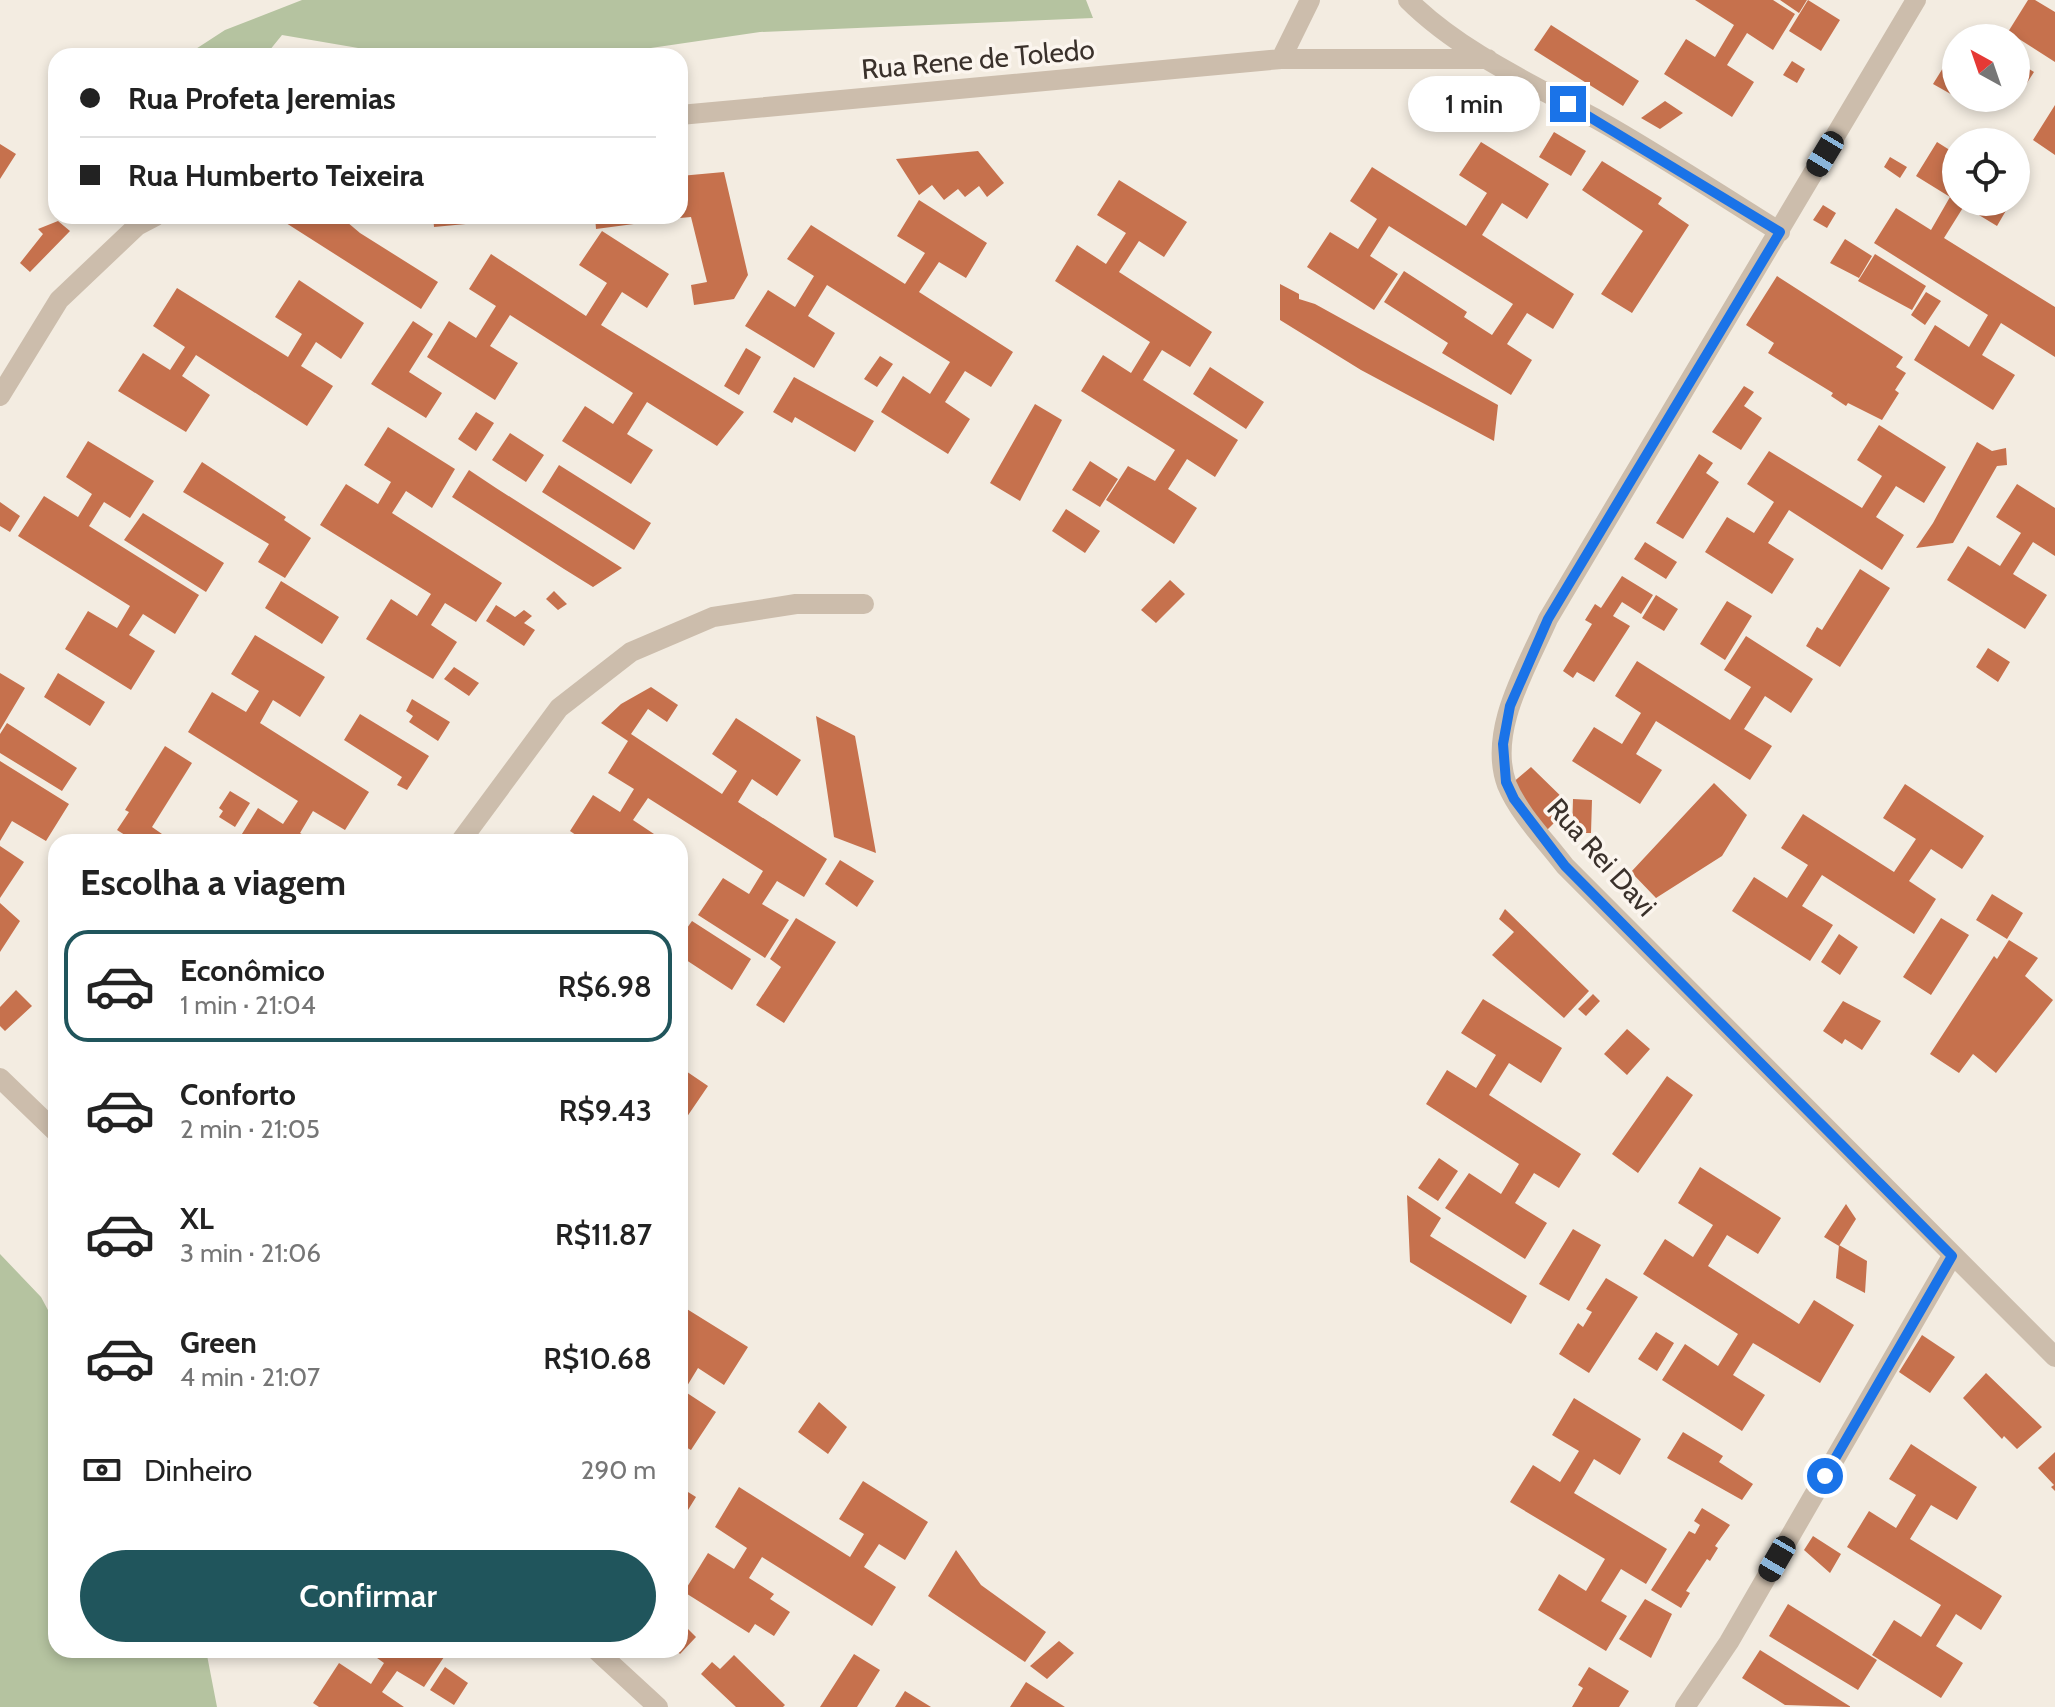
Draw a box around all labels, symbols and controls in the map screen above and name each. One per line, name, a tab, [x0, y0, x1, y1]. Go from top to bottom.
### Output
north arrow	[1942, 24, 2030, 112]
map controls	[1942, 24, 2030, 216]
street label: Rua Rene de Toledo	[860, 32, 1096, 86]
callout: 1 min	[1408, 76, 1540, 132]
text: Rua Profeta Jeremias	[128, 80, 396, 117]
route end	[1550, 86, 1586, 122]
text: 1 min	[1445, 88, 1503, 120]
car	[1802, 127, 1848, 181]
button: locate	[1942, 128, 2030, 216]
text: Rua Humberto Teixeira	[128, 157, 424, 194]
street label: Rua Rei Davi	[1540, 791, 1664, 923]
text: Escolha a viagem	[80, 860, 346, 904]
icon: car	[84, 950, 156, 1022]
text: Econômico	[180, 952, 325, 989]
text: R$6.98	[558, 968, 652, 1005]
text: 1 min · 21:04	[180, 989, 316, 1021]
icon: car	[84, 1074, 156, 1146]
text: Conforto	[180, 1076, 296, 1113]
text: R$9.43	[559, 1092, 652, 1129]
text: 2 min · 21:05	[180, 1113, 320, 1145]
icon: car	[84, 1198, 156, 1270]
text: XL	[180, 1200, 214, 1237]
text: R$11.87	[555, 1216, 652, 1253]
text: 3 min · 21:06	[180, 1237, 321, 1269]
icon: car	[84, 1322, 156, 1394]
text: Green	[180, 1324, 257, 1361]
text: R$10.68	[543, 1340, 652, 1377]
text: 4 min · 21:07	[180, 1361, 320, 1393]
icon: cash	[80, 1448, 124, 1492]
text: Dinheiro	[144, 1452, 252, 1489]
text: 290 m	[581, 1454, 656, 1486]
route start	[1807, 1458, 1843, 1494]
car	[1755, 1532, 1799, 1586]
button: Confirmar	[80, 1550, 656, 1642]

